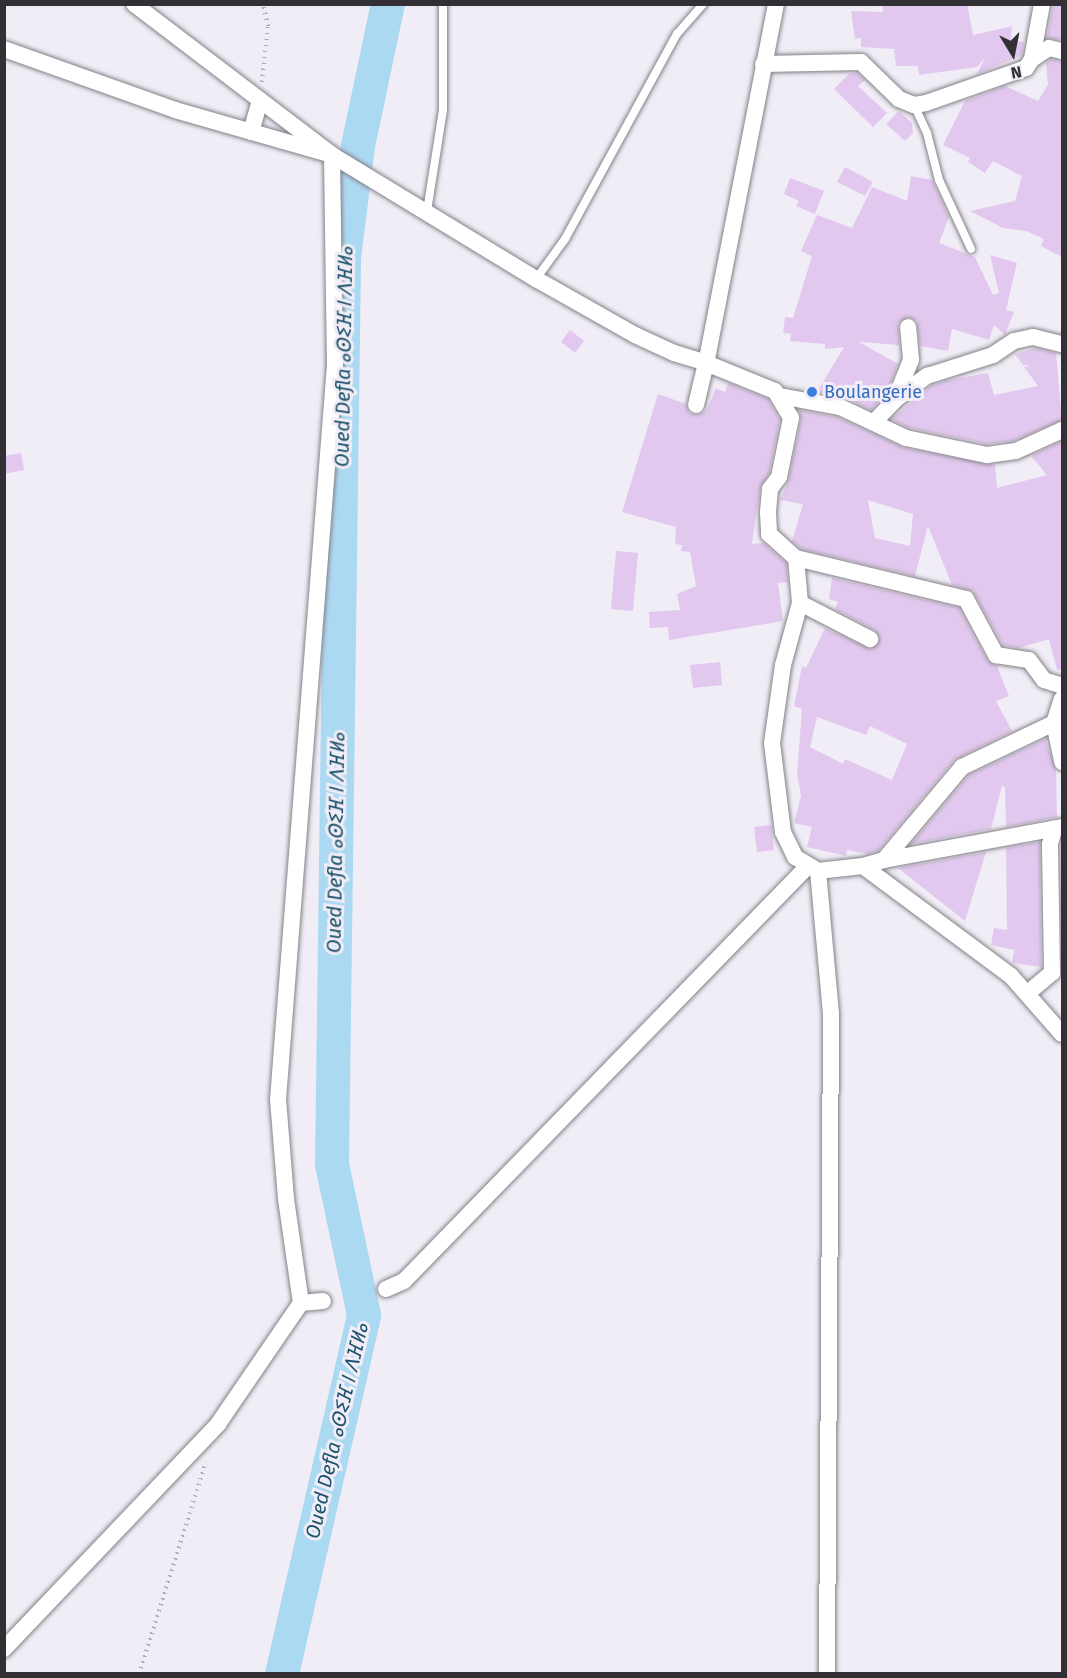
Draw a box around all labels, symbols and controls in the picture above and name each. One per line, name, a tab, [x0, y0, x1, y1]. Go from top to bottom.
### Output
north arrow	[983, 24, 1043, 84]
text: N	[1009, 62, 1023, 82]
water label: Oued Defla ⴰⵙⵉⴼ ⵏ ⴷⴼⵍⴰ	[330, 247, 358, 467]
place label: Boulangerie	[824, 381, 922, 403]
marker: Boulangerie	[805, 385, 819, 399]
water label: Oued Defla ⴰⵙⵉⴼ ⵏ ⴷⴼⵍⴰ	[322, 733, 350, 953]
water label: Oued Defla ⴰⵙⵉⴼ ⵏ ⴷⴼⵍⴰ	[301, 1321, 373, 1541]

